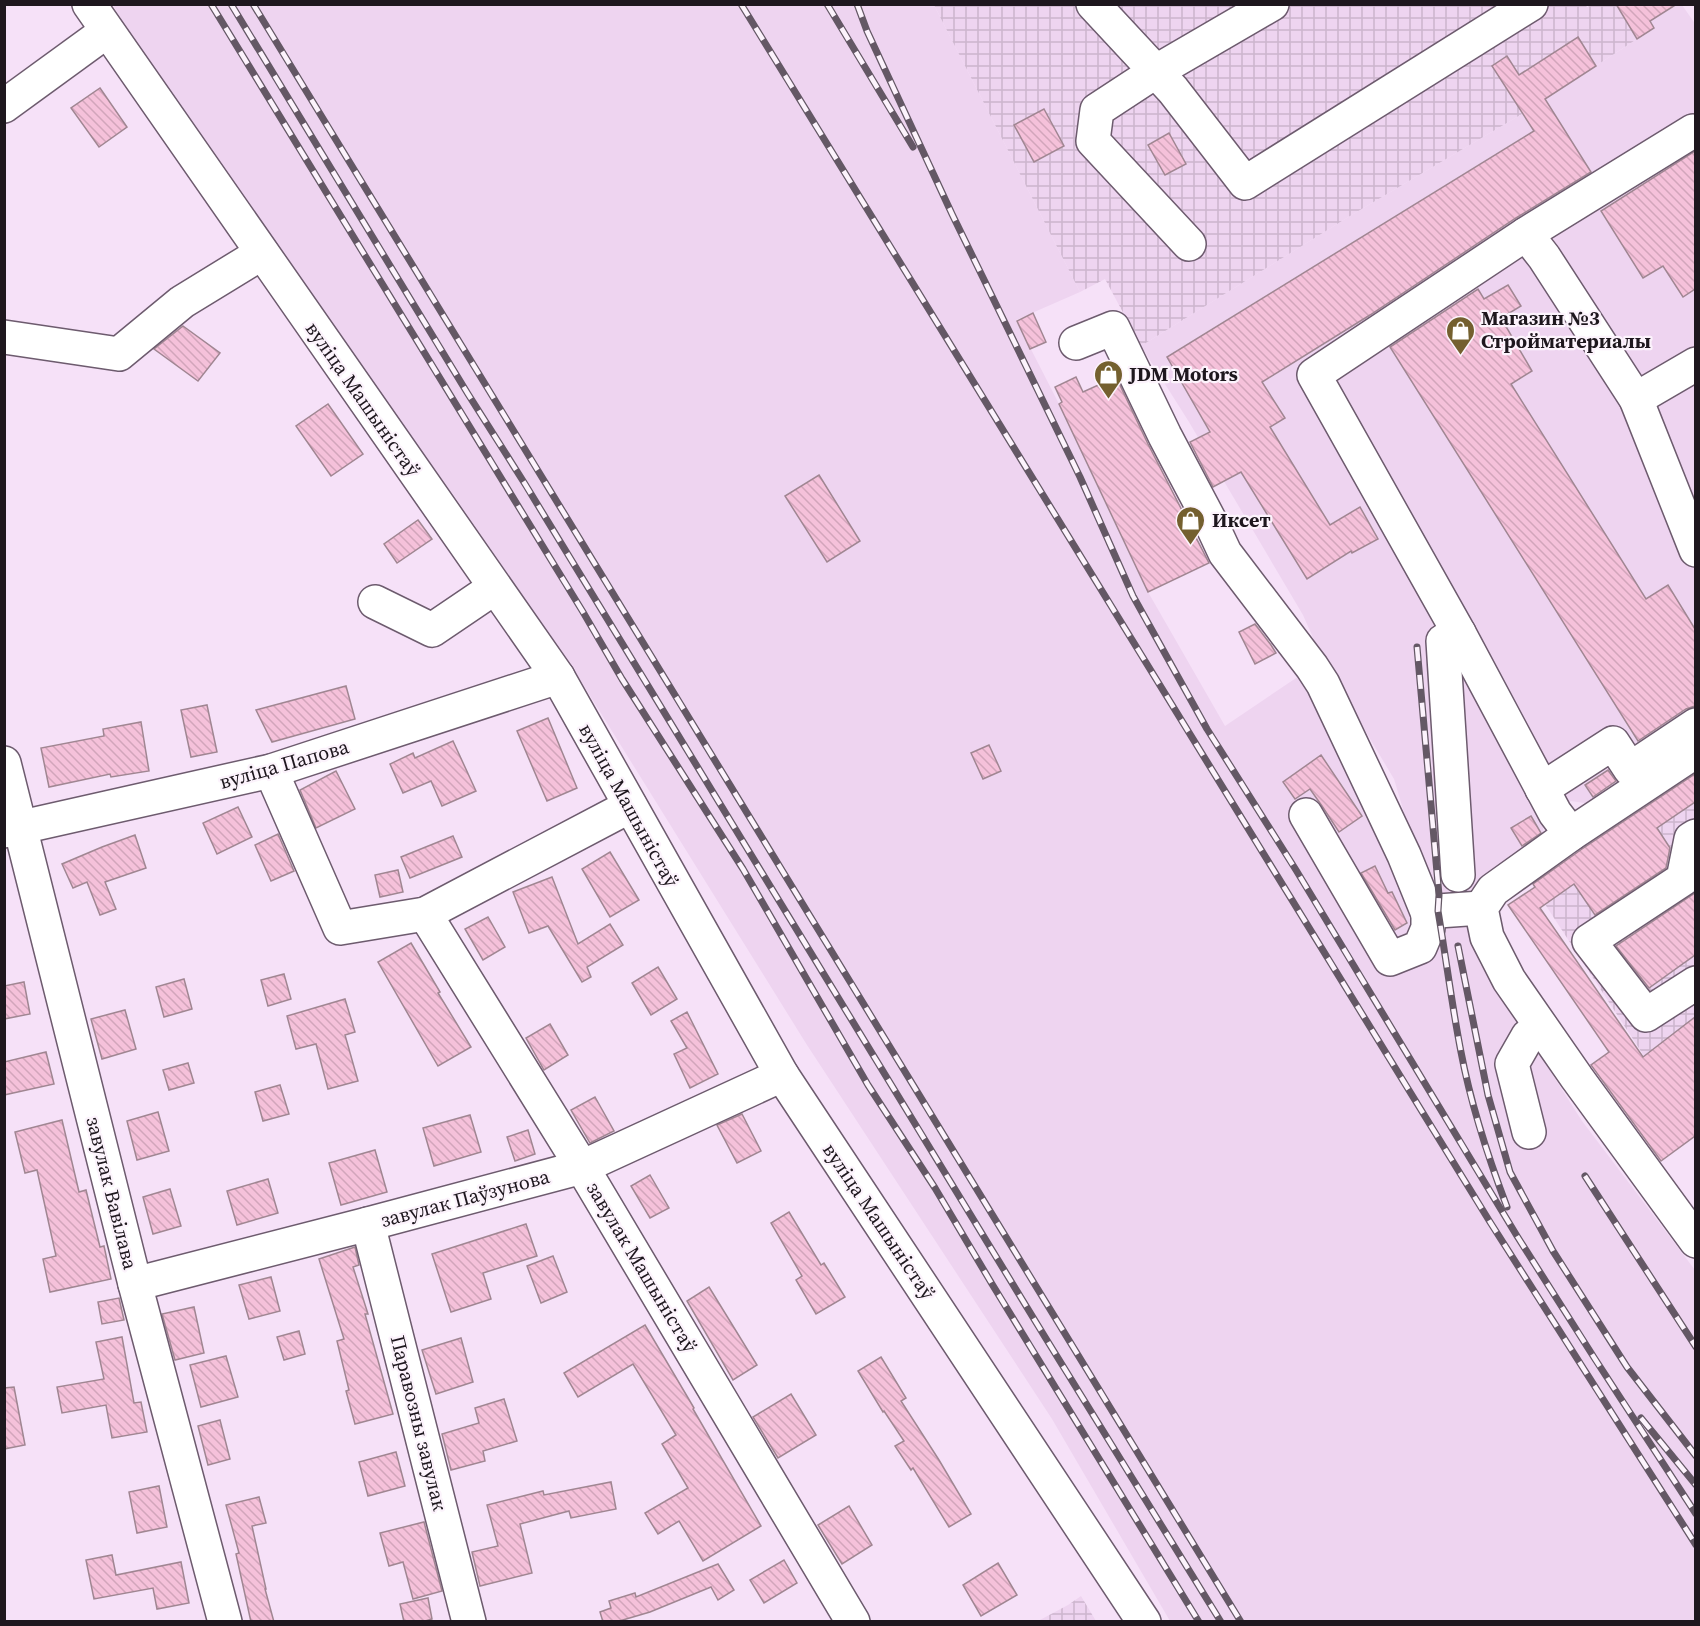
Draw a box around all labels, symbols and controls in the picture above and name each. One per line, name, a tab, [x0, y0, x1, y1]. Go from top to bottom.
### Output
place label: Магазин №3 Стройматериалы	[1481, 304, 1651, 355]
shop icon: Магазин №3 Стройматериалы	[1444, 314, 1476, 356]
street label: вуліца Машыністаў	[299, 316, 427, 483]
shop icon: JDM Motors	[1092, 358, 1124, 400]
place label: JDM Motors	[1127, 360, 1238, 388]
shop icon: Иксет	[1175, 504, 1207, 546]
place label: Иксет	[1212, 506, 1271, 534]
street label: вуліца Машыністаў	[572, 718, 686, 893]
street label: вуліца Папова	[216, 732, 353, 796]
street label: завулак Вавілава	[79, 1114, 145, 1273]
street label: вуліца Машыністаў	[816, 1137, 942, 1305]
street label: завулак Паўзунова	[377, 1162, 553, 1234]
street label: завулак Машыністаў	[580, 1176, 704, 1358]
street label: Паравозны завулак	[384, 1332, 454, 1514]

